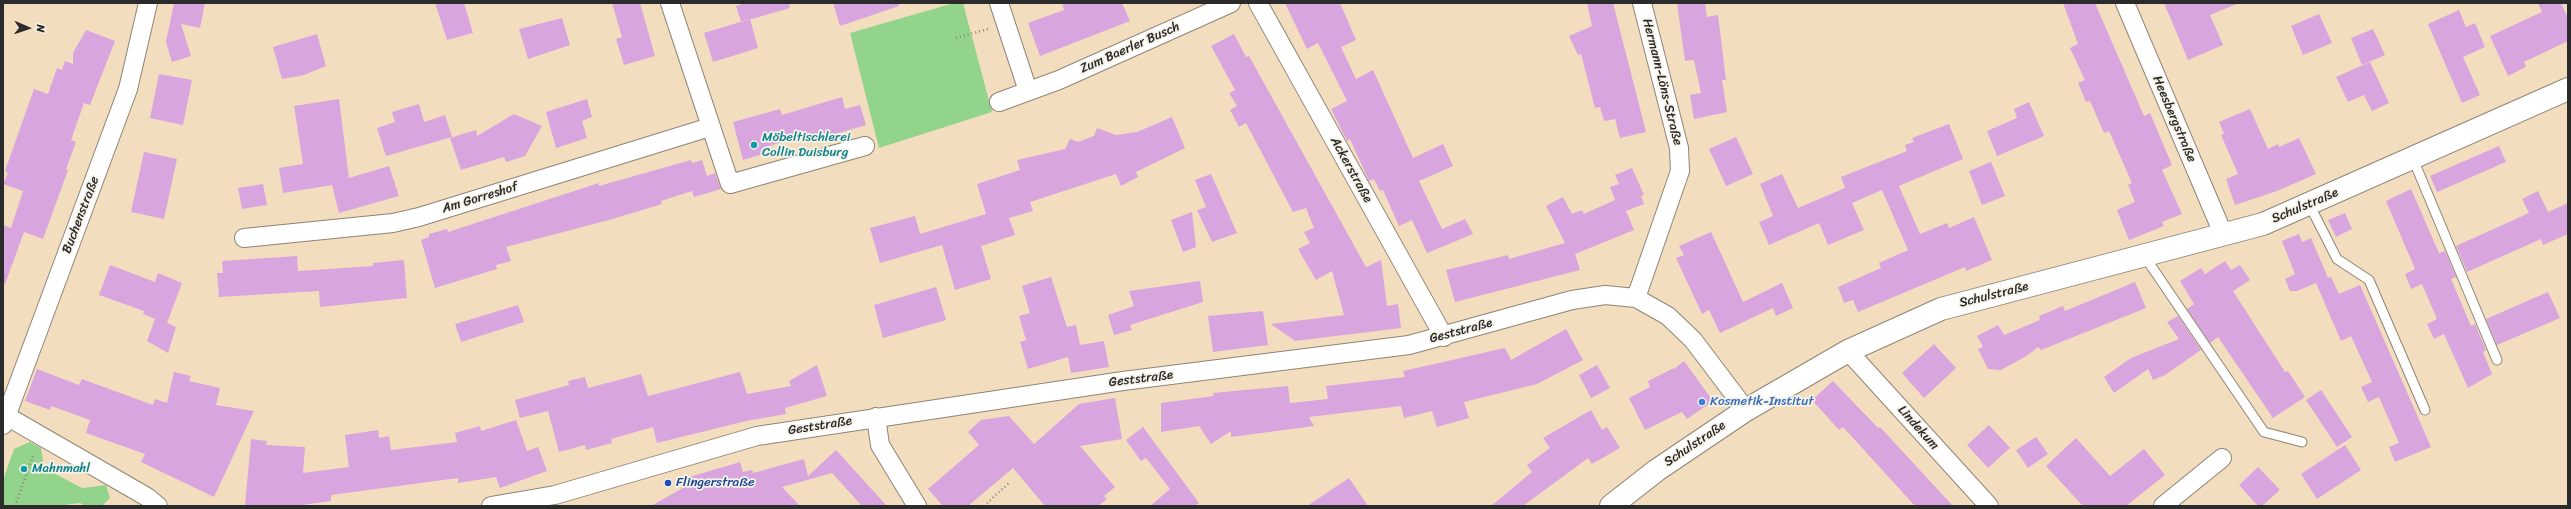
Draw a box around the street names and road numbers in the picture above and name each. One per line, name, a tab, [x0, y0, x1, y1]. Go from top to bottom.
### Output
street label: Hermann-Löns-Straße	[1639, 17, 1685, 147]
street label: Zum Baerler Busch	[1078, 19, 1182, 77]
street label: Heesbergstraße	[2149, 73, 2199, 165]
street label: Ackerstraße	[1327, 134, 1375, 206]
street label: Buchenstraße	[59, 174, 103, 256]
street label: Am Gorreshof	[440, 179, 520, 217]
street label: Schulstraße	[2269, 185, 2341, 227]
street label: Schulstraße	[1958, 279, 2030, 311]
street label: Geststraße	[1428, 315, 1494, 347]
street label: Geststraße	[1108, 367, 1174, 391]
street label: Lindekum	[1894, 403, 1942, 453]
street label: Geststraße	[787, 413, 853, 439]
street label: Schulstraße	[1661, 418, 1729, 470]

